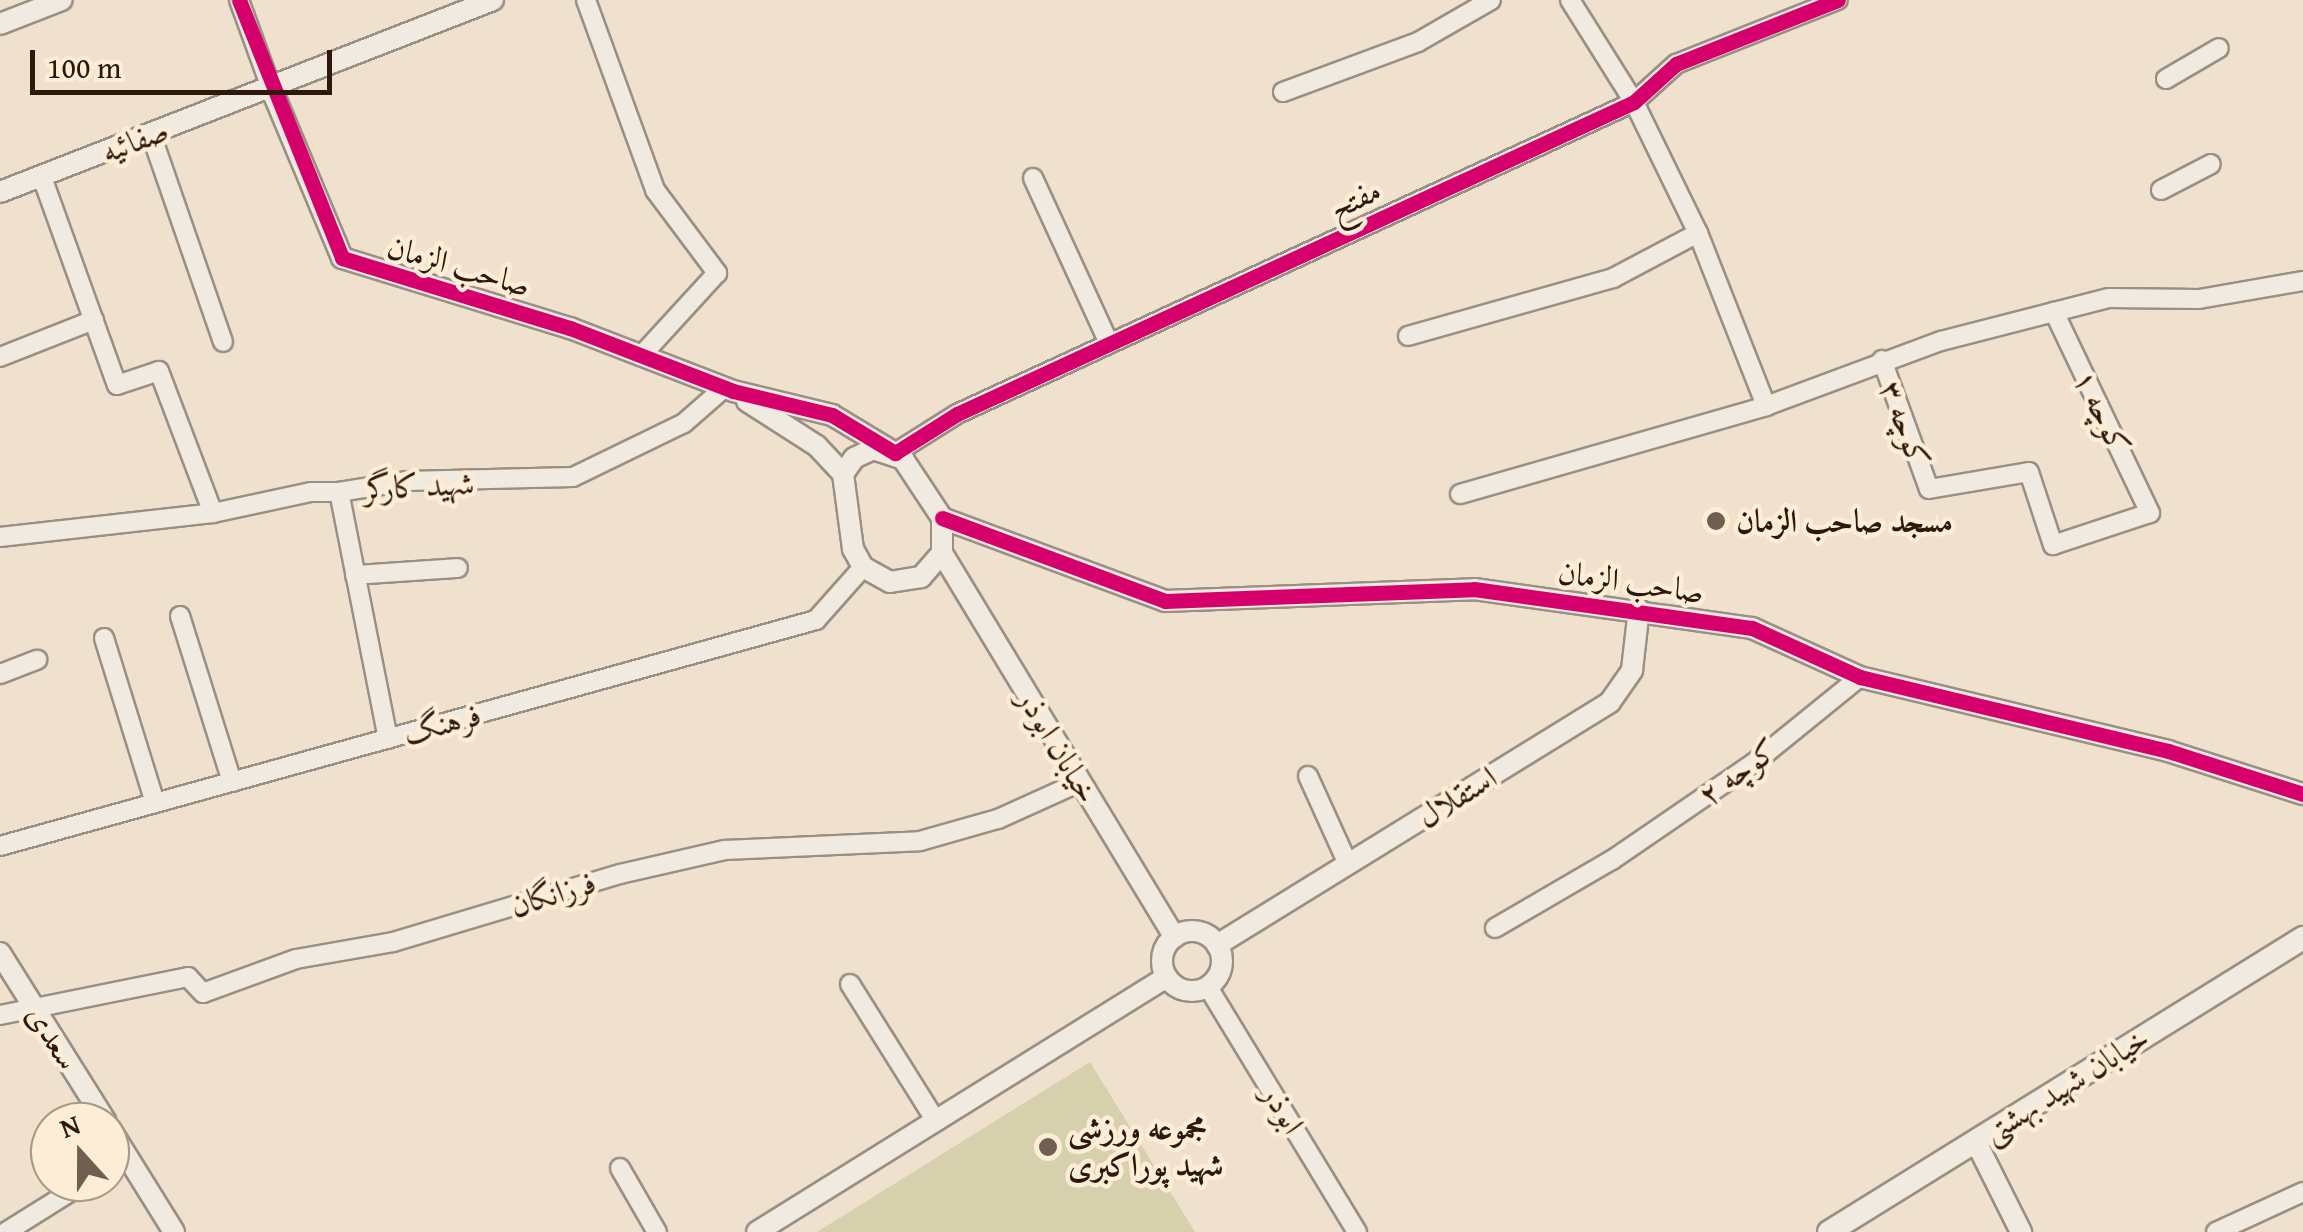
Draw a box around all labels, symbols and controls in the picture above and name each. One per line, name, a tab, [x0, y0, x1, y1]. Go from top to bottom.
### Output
scale bar	[35, 30, 338, 92]
text: 100 m	[47, 45, 121, 89]
street label: صفائیه	[96, 111, 174, 171]
street label: مفتح	[1323, 170, 1387, 228]
street label: صاحب الزمان	[383, 227, 535, 305]
street label: کوچه ۱	[2065, 363, 2139, 461]
street label: کوچه ۳	[1872, 375, 1938, 473]
street label: شهید کارگر	[363, 464, 475, 508]
place label: مسجد صاحب الزمان	[1736, 502, 1953, 540]
marker: مسجد صاحب الزمان	[1705, 510, 1727, 532]
street label: صاحب الزمان	[1555, 553, 1707, 611]
street label: خیابان ابوذر	[1009, 682, 1107, 810]
street label: فرهنگ	[399, 695, 485, 753]
street label: کوچه ۲	[1691, 730, 1785, 814]
street label: استقلال	[1410, 758, 1504, 836]
street label: فرزانگان	[506, 863, 600, 925]
street label: سعدی	[18, 997, 88, 1077]
street label: خیابان شهید بهشتی	[1976, 1019, 2156, 1151]
street label: ابوذر	[1253, 1077, 1313, 1141]
north arrow	[30, 1102, 130, 1202]
text: N	[54, 1103, 86, 1148]
place label: مجموعه ورزشی شهید پوراکبری	[1068, 1110, 1224, 1185]
marker: مجموعه ورزشی شهید پوراکبری	[1037, 1136, 1059, 1158]

